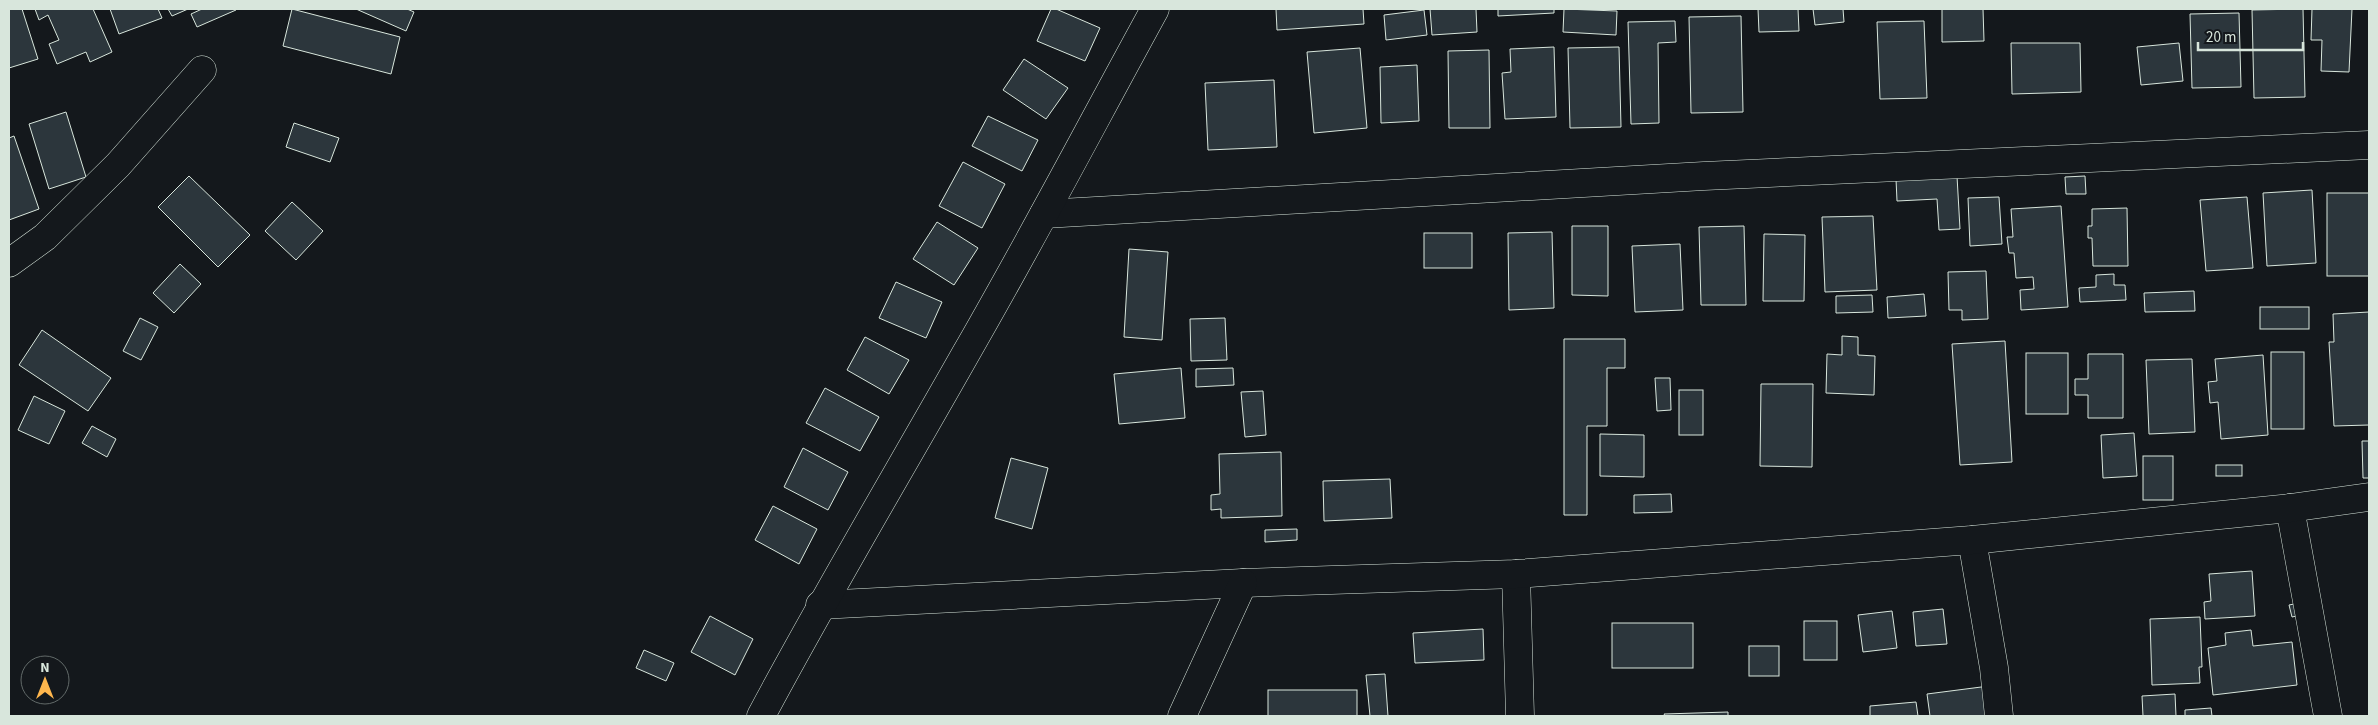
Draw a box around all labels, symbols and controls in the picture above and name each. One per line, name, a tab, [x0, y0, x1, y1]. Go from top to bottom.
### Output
scale bar	[2198, 20, 2303, 52]
text: 20 m	[2206, 27, 2236, 48]
north arrow	[20, 655, 70, 705]
text: N	[40, 658, 50, 678]

